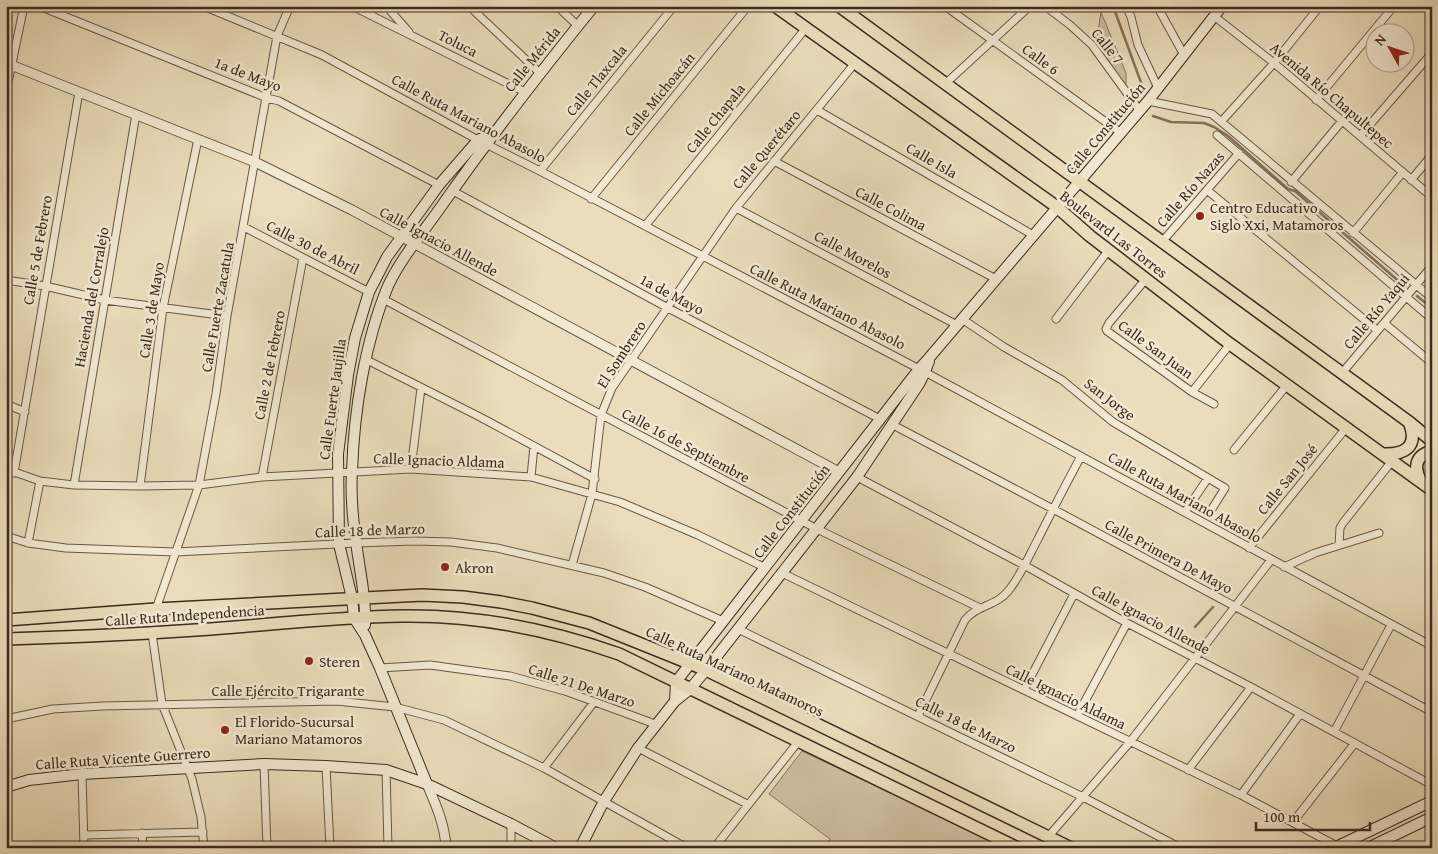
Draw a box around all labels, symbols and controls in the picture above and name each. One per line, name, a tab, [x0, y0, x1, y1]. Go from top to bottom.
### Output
street label: Calle Mérida	[499, 22, 565, 96]
north arrow	[1366, 22, 1416, 72]
street label: Calle 7	[1087, 23, 1129, 69]
street label: Toluca	[435, 24, 481, 62]
text: N	[1369, 29, 1391, 50]
street label: Avenida Río Chapultepec	[1266, 37, 1399, 153]
street label: Calle 6	[1018, 38, 1064, 80]
street label: Calle Tlaxcala	[561, 40, 631, 120]
street label: Calle Michoacán	[619, 47, 700, 140]
street label: 1a de Mayo	[211, 52, 285, 96]
street label: Calle Ruta Mariano Abasolo	[388, 68, 550, 168]
street label: Calle Constitución	[1060, 77, 1150, 178]
street label: Calle Chapala	[680, 79, 750, 157]
street label: Calle Querétaro	[727, 105, 806, 193]
street label: Calle Isla	[903, 137, 961, 183]
street label: Calle Río Nazas	[1151, 146, 1229, 231]
street label: Calle Colima	[852, 181, 930, 235]
street label: Boulevard Las Torres	[1056, 185, 1172, 283]
street label: Calle 5 de Febrero	[17, 193, 57, 306]
place label: Centro Educativo Siglo Xxi, Matamoros	[1210, 197, 1344, 235]
street label: Calle Ignacio Allende	[376, 201, 502, 281]
marker: Centro Educativo Siglo Xxi, Matamoros	[1194, 210, 1206, 222]
street label: Calle 30 de Abril	[263, 215, 363, 279]
street label: Hacienda del Corralejo	[68, 225, 114, 369]
street label: Calle Morelos	[811, 225, 895, 283]
street label: Calle Fuerte Zacatula	[195, 240, 239, 374]
street label: Calle Ruta Mariano Abasolo	[747, 258, 910, 355]
street label: Calle 3 de Mayo	[133, 260, 169, 360]
street label: 1a de Mayo	[636, 268, 708, 320]
street label: Calle Río Yaqui	[1338, 269, 1414, 353]
street label: Calle 2 de Febrero	[248, 308, 290, 421]
street label: Calle San Juan	[1114, 314, 1198, 384]
street label: El Sombrero	[591, 316, 651, 392]
street label: Calle Fuerte Jaujilla	[313, 337, 351, 461]
street label: San Jorge	[1080, 373, 1140, 425]
street label: Calle 16 de Septiembre	[618, 402, 754, 488]
street label: Calle San José	[1252, 439, 1322, 519]
street label: Calle Ruta Mariano Abasolo	[1105, 446, 1266, 548]
street label: Calle Ignacio Aldama	[373, 447, 505, 473]
street label: Calle Constitución	[748, 459, 835, 562]
street label: Calle Primera De Mayo	[1101, 513, 1237, 599]
street label: Calle 18 de Marzo	[315, 518, 426, 542]
place label: Akron	[455, 557, 494, 578]
marker: Akron	[439, 561, 451, 573]
street label: Calle Ignacio Allende	[1088, 579, 1214, 659]
street label: Calle Ruta Independencia	[105, 599, 265, 631]
street label: Calle Ruta Mariano Matamoros	[643, 620, 827, 722]
place label: Steren	[319, 651, 361, 672]
marker: Steren	[303, 655, 315, 667]
street label: Calle 21 De Marzo	[526, 658, 638, 712]
street label: Calle Ignacio Aldama	[1002, 658, 1130, 734]
street label: Calle Ejército Trigarante	[212, 680, 364, 701]
street label: Calle 18 de Marzo	[912, 690, 1020, 758]
place label: El Florido-Sucursal Mariano Matamoros	[235, 711, 363, 749]
marker: El Florido-Sucursal Mariano Matamoros	[219, 724, 231, 736]
street label: Calle Ruta Vicente Guerrero	[35, 741, 211, 775]
scale bar	[1256, 799, 1369, 831]
text: 100 m	[1263, 806, 1301, 827]

